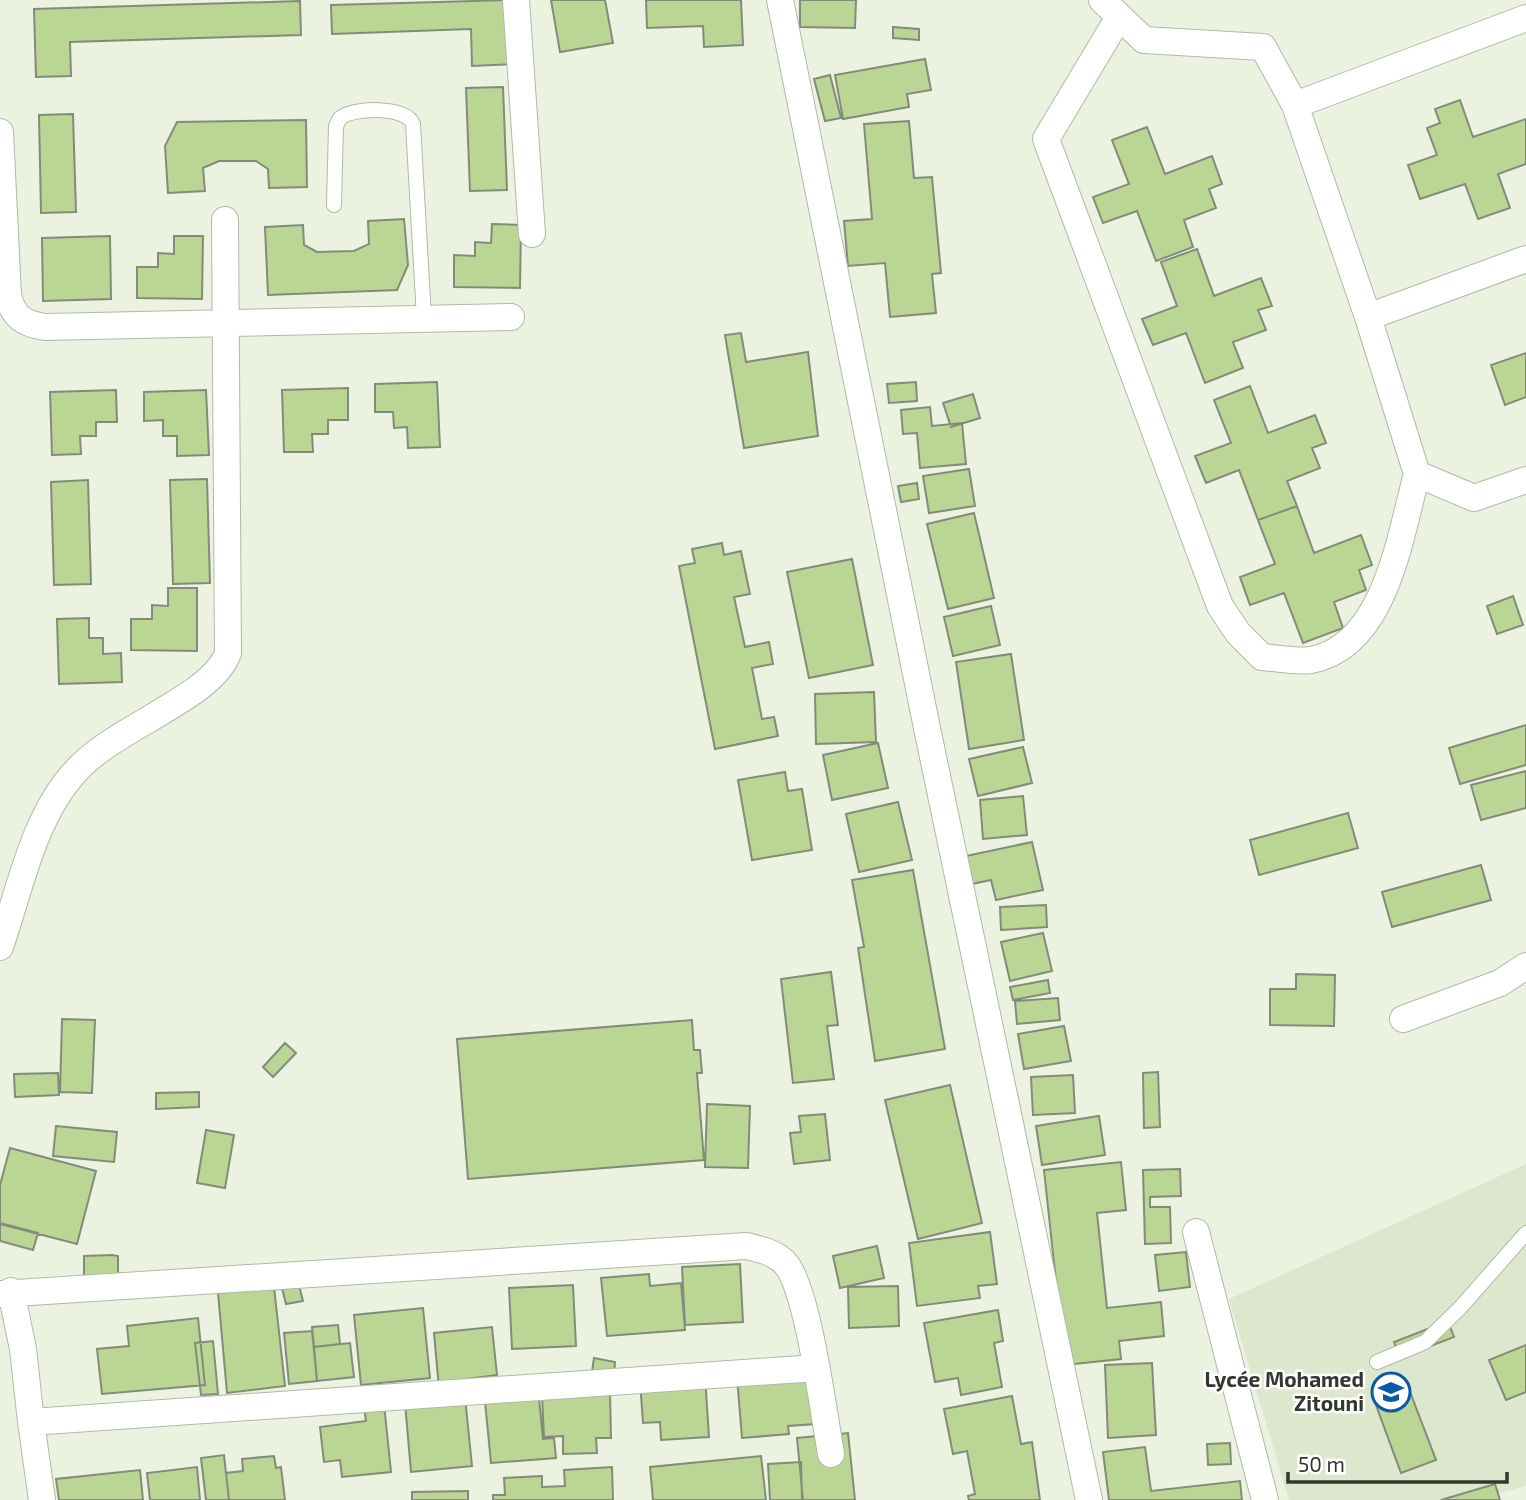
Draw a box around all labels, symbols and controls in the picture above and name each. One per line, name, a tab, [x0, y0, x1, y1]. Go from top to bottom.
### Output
place label: Lycée Mohamed Zitouni	[1204, 1366, 1364, 1415]
school or university icon: Lycée Mohamed Zitouni	[1370, 1371, 1412, 1413]
scale bar	[1288, 1440, 1507, 1484]
text: 50 m	[1298, 1451, 1345, 1476]

